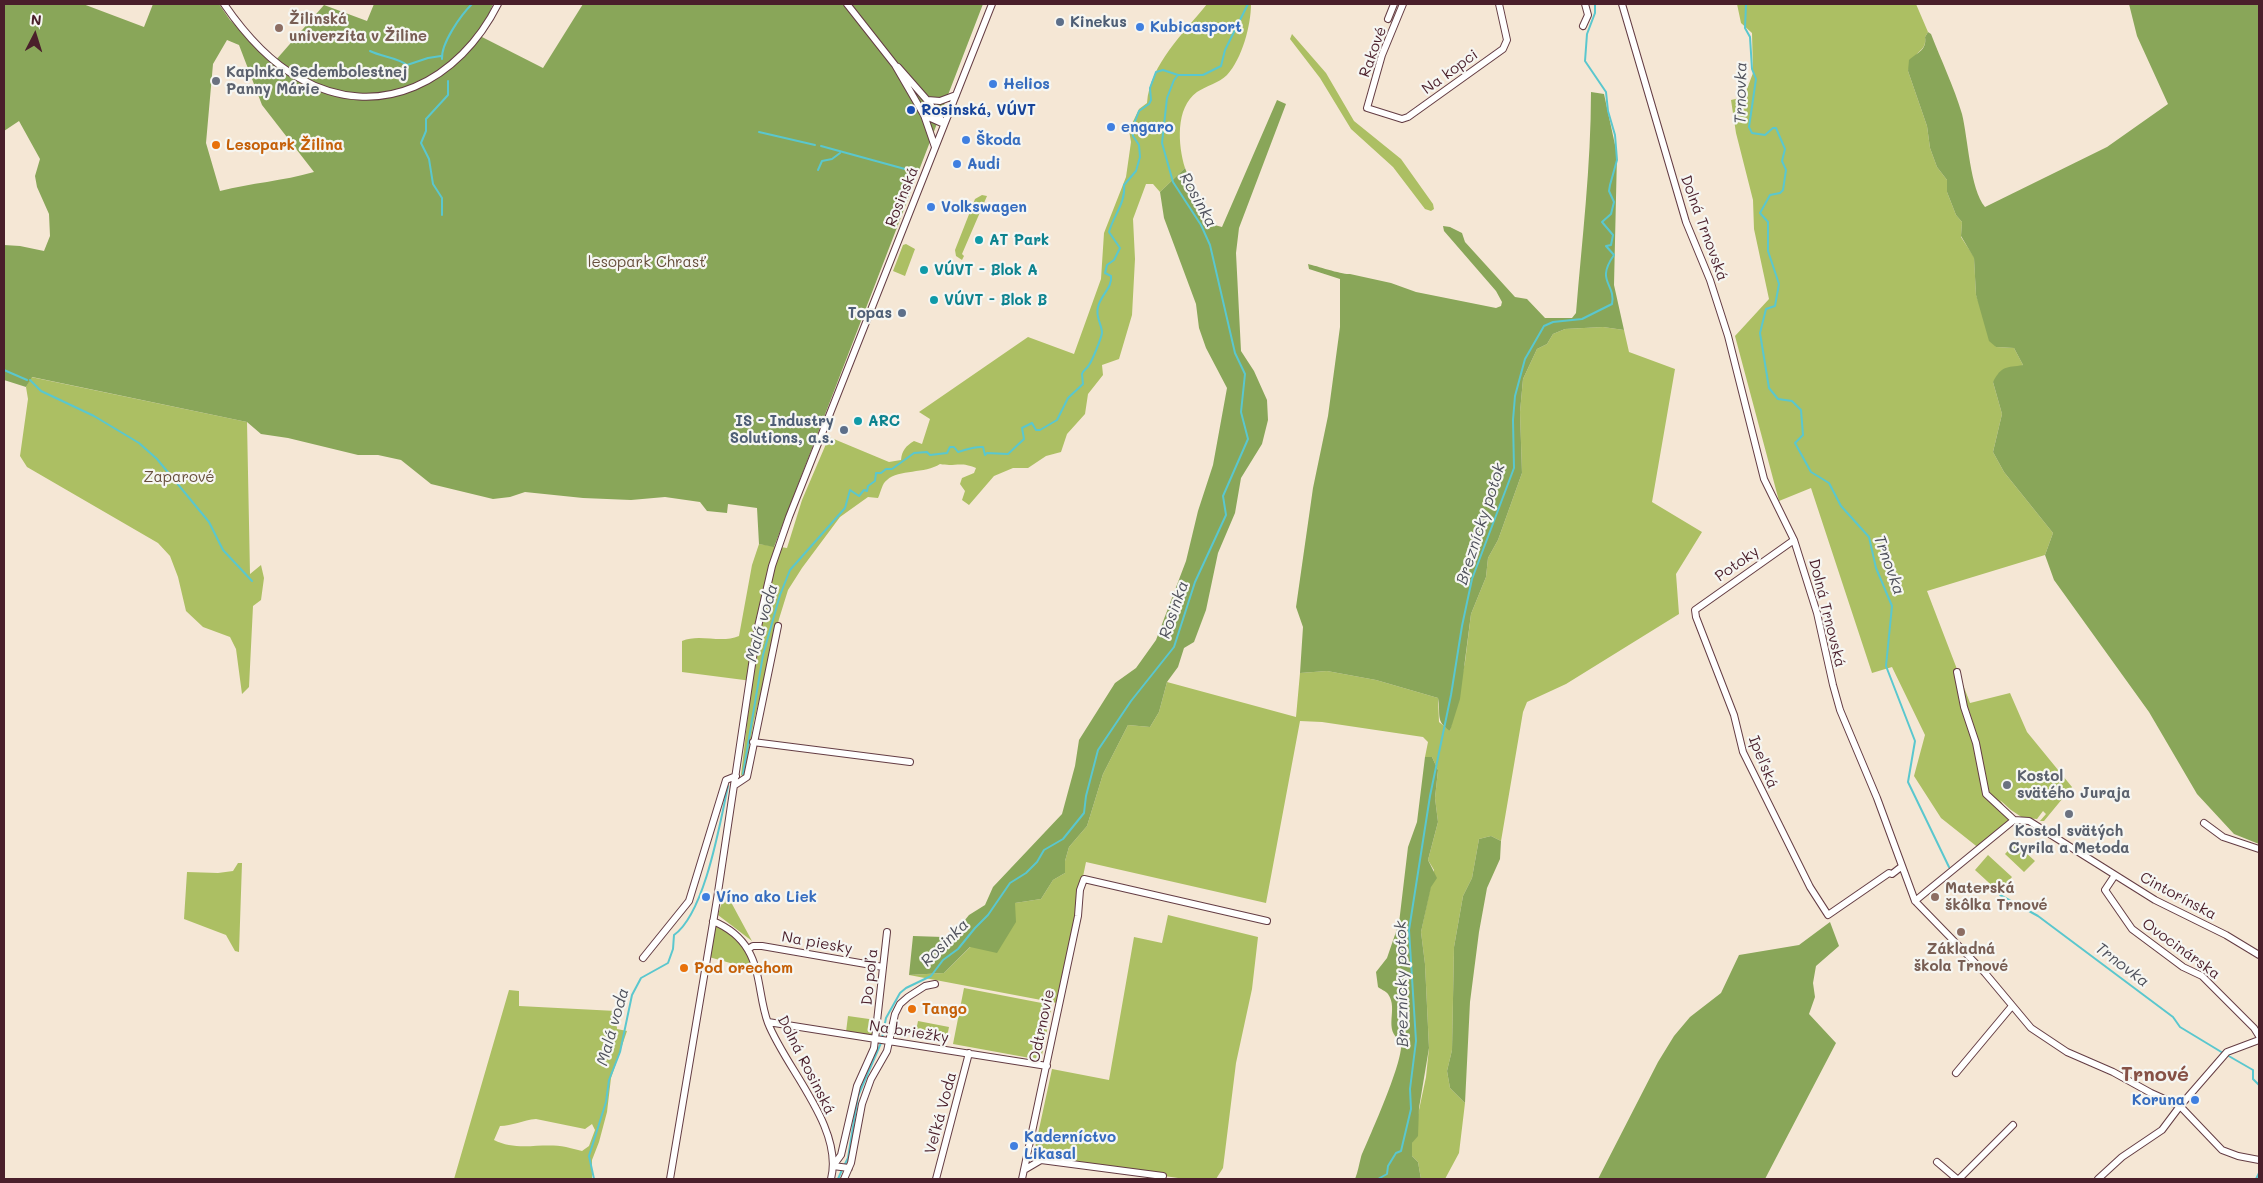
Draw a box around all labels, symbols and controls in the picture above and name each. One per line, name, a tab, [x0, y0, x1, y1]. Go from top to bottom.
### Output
north arrow	[10, 10, 60, 60]
text: N	[30, 10, 42, 29]
place label: Žilinská univerzita v Žiline	[289, 10, 427, 45]
place label: Kinekus	[1070, 13, 1127, 31]
marker: Kinekus	[1054, 16, 1066, 28]
place label: Kubicasport	[1150, 18, 1242, 36]
marker: Kubicasport	[1134, 21, 1146, 33]
marker: Žilinská univerzita v Žiline	[273, 22, 285, 34]
street label: Rakové	[1356, 24, 1390, 80]
street label: Na kopci	[1419, 46, 1481, 98]
water label: Trnovka	[1731, 62, 1751, 124]
place label: Kaplnka Sedembolestnej Panny Márie	[226, 63, 408, 98]
marker: Kaplnka Sedembolestnej Panny Márie	[210, 75, 222, 87]
place label: Helios	[1003, 75, 1050, 93]
marker: Helios	[987, 78, 999, 90]
place label: Rosinská, VÚVT	[921, 101, 1036, 119]
marker: Rosinská, VÚVT	[905, 104, 917, 116]
place label: engaro	[1121, 118, 1174, 136]
marker: engaro	[1105, 121, 1117, 133]
place label: Škoda	[976, 131, 1021, 149]
marker: Škoda	[960, 134, 972, 146]
place label: Lesopark Žilina	[226, 136, 343, 154]
marker: Lesopark Žilina	[210, 139, 222, 151]
place label: Audi	[967, 155, 1001, 173]
marker: Audi	[951, 158, 963, 170]
street label: Rosinská	[882, 164, 922, 230]
water label: Rosinka	[1175, 169, 1221, 231]
street label: Dolná Trnovská	[1677, 173, 1731, 283]
place label: Volkswagen	[941, 198, 1027, 216]
marker: Volkswagen	[925, 201, 937, 213]
place label: AT Park	[989, 231, 1049, 249]
marker: AT Park	[973, 234, 985, 246]
park label: lesopark Chrasť	[588, 253, 706, 271]
place label: VÚVT - Blok A	[934, 261, 1038, 279]
marker: VÚVT - Blok A	[918, 264, 930, 276]
place label: VÚVT - Blok B	[944, 291, 1047, 309]
marker: VÚVT - Blok B	[928, 294, 940, 306]
place label: Topas	[848, 304, 892, 322]
marker: Topas	[896, 307, 908, 319]
place label: IS - Industry Solutions, a.s.	[730, 412, 834, 447]
place label: ARC	[868, 412, 900, 430]
marker: ARC	[852, 415, 864, 427]
marker: IS - Industry Solutions, a.s.	[838, 424, 850, 436]
water label: Breznícky potok	[1452, 461, 1510, 587]
park label: Zaparové	[143, 468, 215, 486]
water label: Trnovka	[1869, 532, 1909, 598]
street label: Potoky	[1712, 542, 1762, 586]
street label: Dolná Trnovská	[1805, 557, 1849, 669]
water label: Rosinka	[1155, 579, 1193, 641]
water label: Malá voda	[742, 582, 782, 664]
street label: Ipeľská	[1744, 733, 1782, 791]
place label: Kostol svätého Juraja	[2017, 767, 2130, 802]
marker: Kostol svätého Juraja	[2001, 779, 2013, 791]
marker: Kostol svätých Cyrila a Metoda	[2063, 808, 2075, 820]
place label: Kostol svätých Cyrila a Metoda	[2009, 822, 2129, 857]
street label: Cintorínska	[2137, 868, 2219, 924]
place label: Materská škôlka Trnové	[1945, 879, 2048, 914]
place label: Víno ako Liek	[716, 888, 817, 906]
marker: Víno ako Liek	[700, 891, 712, 903]
marker: Materská škôlka Trnové	[1929, 891, 1941, 903]
water label: Rosinka	[917, 915, 973, 971]
street label: Ovocinárska	[2139, 915, 2223, 983]
water label: Breznícky potok	[1391, 921, 1413, 1047]
marker: Základná škola Trnové	[1955, 926, 1967, 938]
street label: Na piesky	[780, 928, 854, 958]
water label: Trnovka	[2091, 939, 2153, 991]
place label: Základná škola Trnové	[1914, 940, 2008, 975]
street label: Do poľa	[858, 948, 882, 1006]
place label: Pod orechom	[694, 959, 793, 977]
marker: Pod orechom	[678, 962, 690, 974]
water label: Malá voda	[593, 986, 633, 1068]
street label: Odtrnovie	[1025, 988, 1059, 1064]
place label: Tango	[922, 1000, 967, 1018]
marker: Tango	[906, 1003, 918, 1015]
street label: Dolná Rosinská	[773, 1012, 839, 1118]
street label: Na briežky	[868, 1017, 950, 1047]
district label: Trnové	[2121, 1063, 2189, 1087]
street label: Veľká Voda	[921, 1070, 961, 1156]
place label: Koruna	[2132, 1091, 2185, 1109]
marker: Koruna	[2189, 1094, 2201, 1106]
place label: Kaderníctvo Likasal	[1024, 1128, 1116, 1163]
marker: Kaderníctvo Likasal	[1008, 1140, 1020, 1152]

